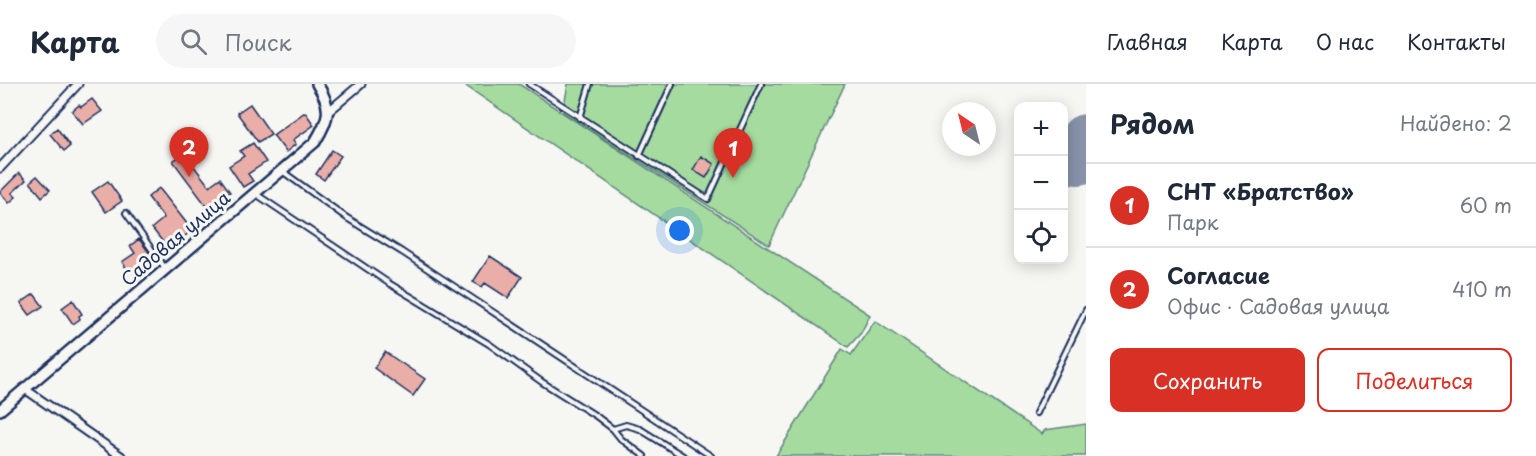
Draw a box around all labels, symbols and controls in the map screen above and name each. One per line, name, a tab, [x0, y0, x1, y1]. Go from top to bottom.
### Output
search box	[156, 14, 576, 68]
text: Карта	[30, 20, 120, 63]
icon: search	[177, 25, 210, 58]
text: Поиск	[225, 25, 292, 58]
text: Главная	[1107, 25, 1188, 57]
text: Карта	[1221, 25, 1283, 57]
text: О нас	[1316, 25, 1374, 57]
text: Контакты	[1407, 25, 1506, 57]
north arrow	[942, 102, 996, 156]
map controls	[1014, 102, 1068, 264]
button: +	[1014, 102, 1068, 156]
text: Рядом	[1110, 104, 1195, 143]
text: Найдено: 2	[1400, 108, 1512, 138]
pin: 2	[170, 128, 208, 177]
pin: 1	[714, 128, 752, 178]
button: −	[1014, 156, 1068, 210]
text: СНТ «Братство»	[1167, 174, 1354, 207]
street label: Садовая улица	[114, 184, 236, 292]
text: 1	[1125, 190, 1134, 220]
text: 60 m	[1460, 190, 1512, 220]
text: Парк	[1167, 207, 1219, 237]
button: locate	[1014, 210, 1068, 264]
your location	[665, 216, 694, 245]
text: Согласие	[1167, 258, 1270, 291]
text: 2	[1122, 274, 1137, 304]
text: 410 m	[1452, 274, 1512, 304]
text: Офис · Садовая улица	[1167, 291, 1389, 321]
button: Сохранить	[1110, 348, 1305, 412]
button: Поделиться	[1317, 348, 1512, 412]

